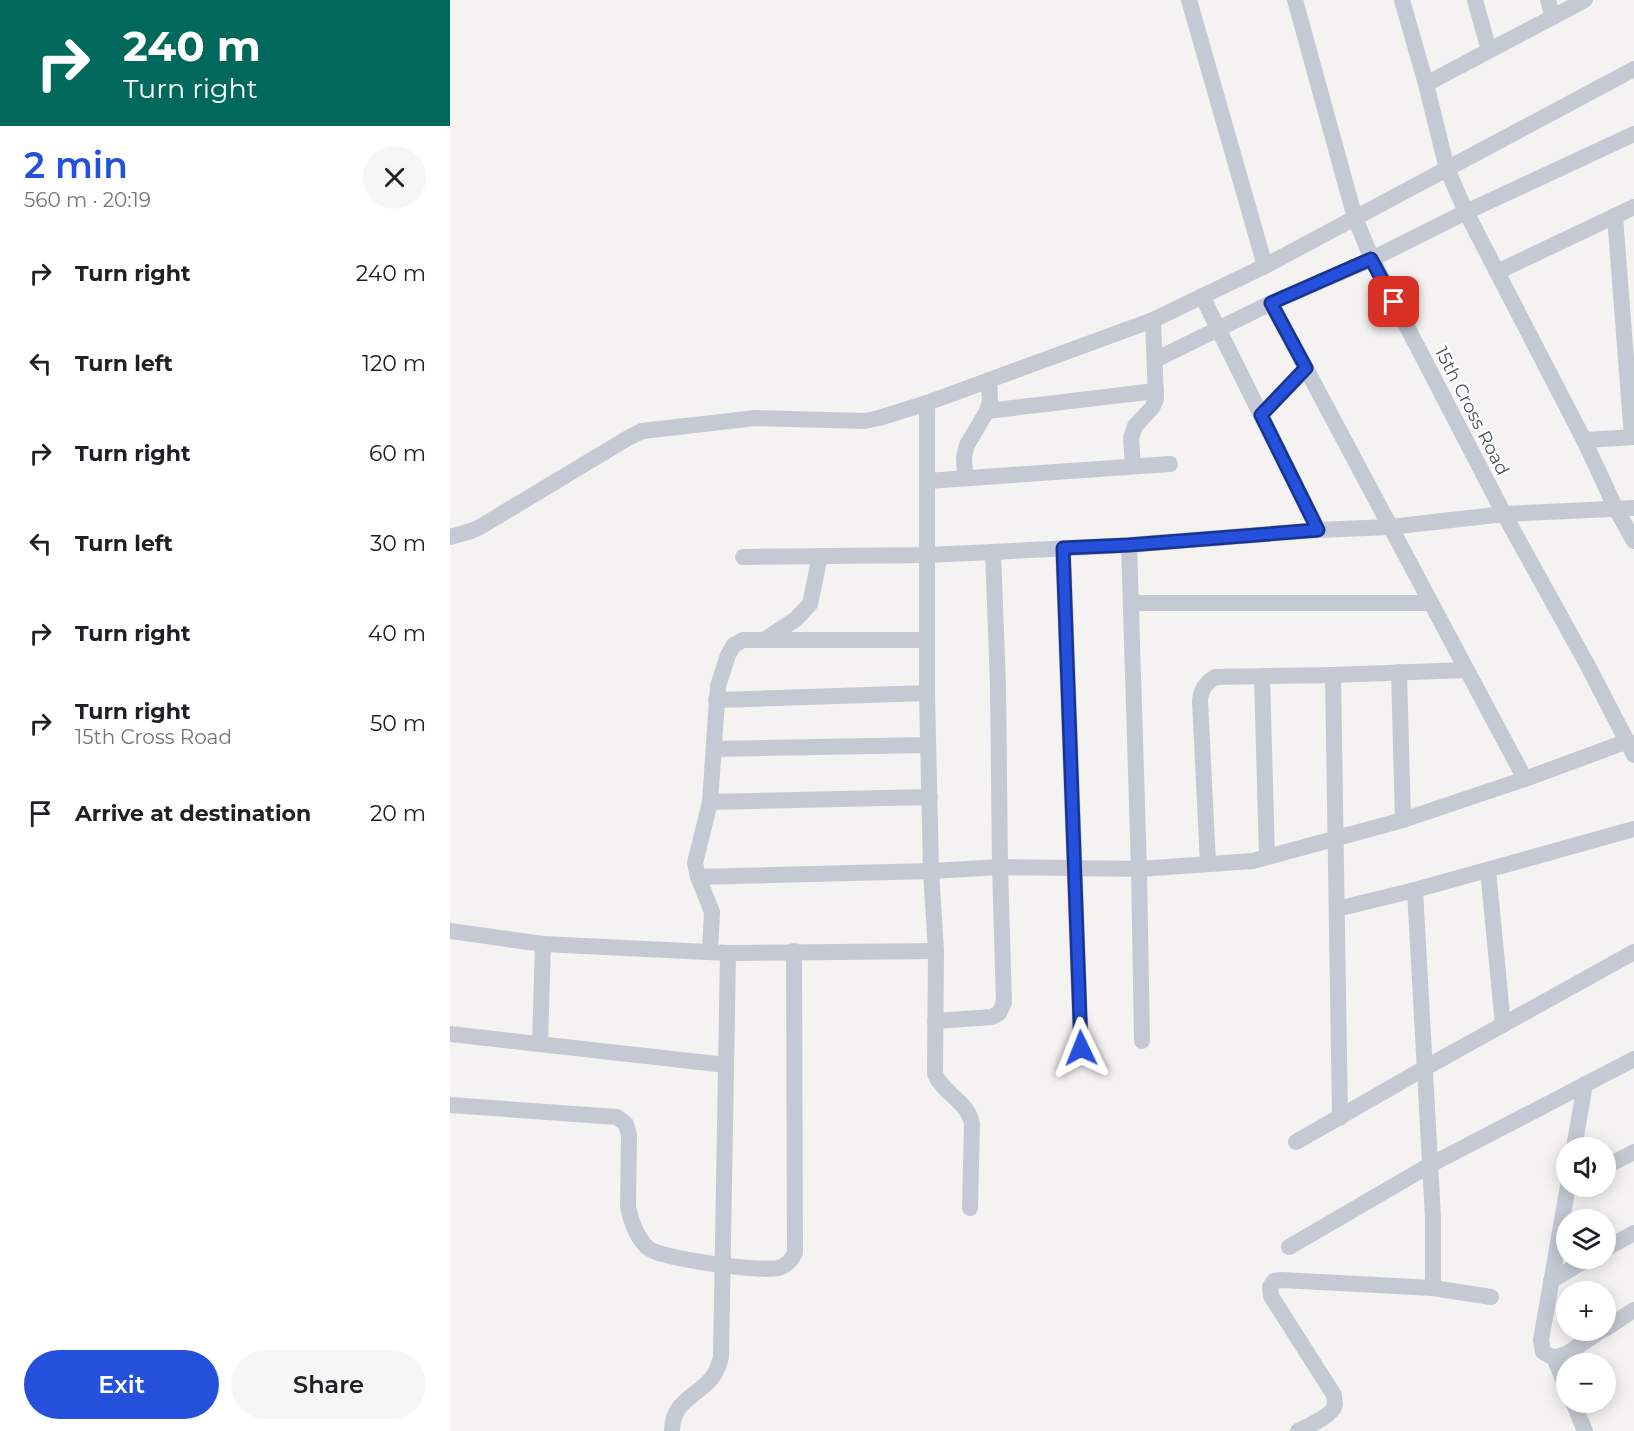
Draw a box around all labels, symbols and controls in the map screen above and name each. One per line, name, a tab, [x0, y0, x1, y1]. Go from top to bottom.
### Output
text: 240 m	[123, 20, 261, 72]
icon: right	[24, 24, 102, 102]
text: Turn right	[123, 72, 258, 105]
text: 2 min	[24, 143, 128, 187]
button: close	[363, 146, 426, 209]
text: 560 m · 20:19	[24, 188, 151, 212]
icon: right	[24, 257, 57, 290]
text: Turn right	[75, 260, 190, 287]
text: 240 m	[356, 260, 426, 287]
pin	[1368, 276, 1419, 327]
icon: arrive	[1377, 285, 1410, 318]
street label: 15th Cross Road	[1430, 343, 1514, 479]
icon: left	[24, 347, 57, 380]
text: Turn left	[75, 350, 173, 377]
text: 120 m	[362, 350, 426, 377]
icon: right	[24, 437, 57, 470]
text: Turn right	[75, 440, 190, 467]
text: 60 m	[369, 440, 426, 467]
icon: left	[24, 527, 57, 560]
text: Turn left	[75, 530, 173, 557]
text: 30 m	[370, 530, 426, 557]
icon: right	[24, 617, 57, 650]
text: Turn right	[75, 620, 190, 647]
text: 40 m	[368, 620, 426, 647]
text: Turn right	[75, 698, 190, 725]
icon: right	[24, 707, 57, 740]
text: 50 m	[370, 710, 426, 737]
text: 15th Cross Road	[75, 725, 232, 749]
icon: arrive	[24, 797, 57, 830]
text: Arrive at destination	[75, 800, 311, 827]
text: 20 m	[370, 800, 426, 827]
position arrow	[1049, 1016, 1113, 1080]
map controls	[1556, 1137, 1616, 1413]
button: sound	[1556, 1137, 1616, 1197]
button: layers	[1556, 1209, 1616, 1269]
button: +	[1556, 1281, 1616, 1341]
button: Exit	[24, 1350, 219, 1419]
button: Share	[231, 1350, 426, 1419]
button: −	[1556, 1353, 1616, 1413]

